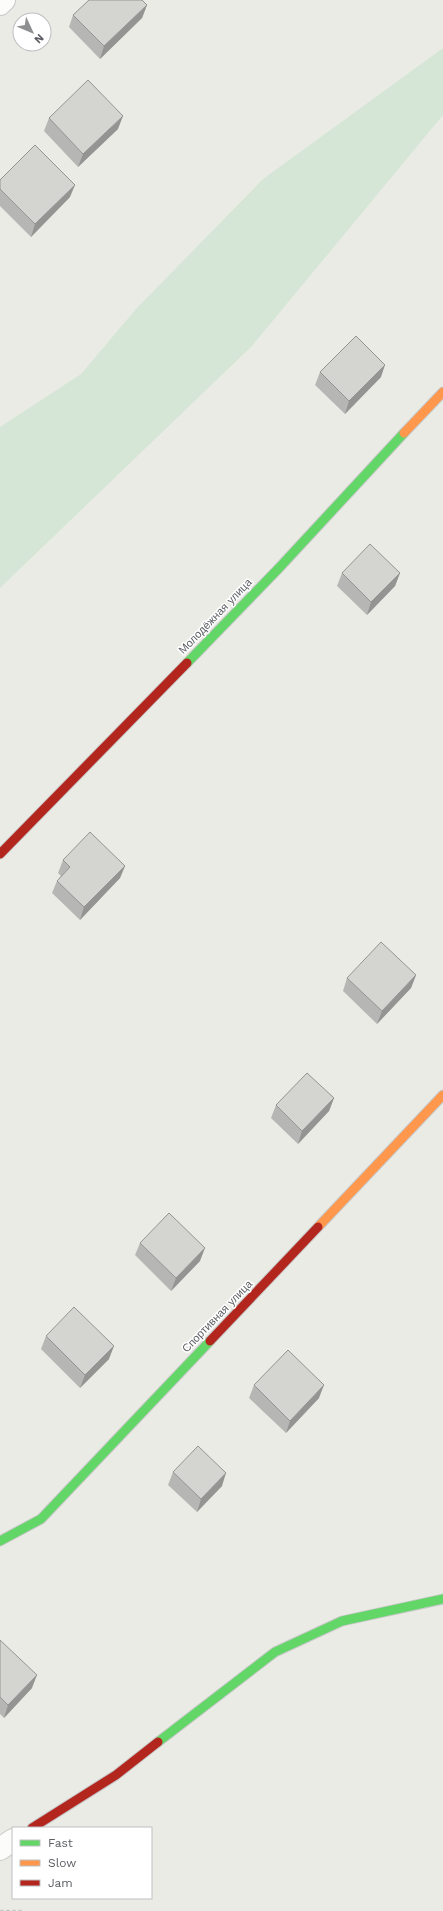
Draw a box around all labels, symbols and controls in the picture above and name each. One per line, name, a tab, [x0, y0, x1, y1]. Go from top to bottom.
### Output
north arrow	[12, 12, 52, 52]
text: N	[31, 31, 46, 46]
street label: Молодёжная улица	[176, 575, 255, 657]
street label: Спортивная улица	[180, 1277, 256, 1355]
legend	[12, 1827, 152, 1899]
text: Fast	[48, 1836, 73, 1850]
text: Slow	[48, 1856, 76, 1870]
text: Jam	[48, 1876, 73, 1890]

